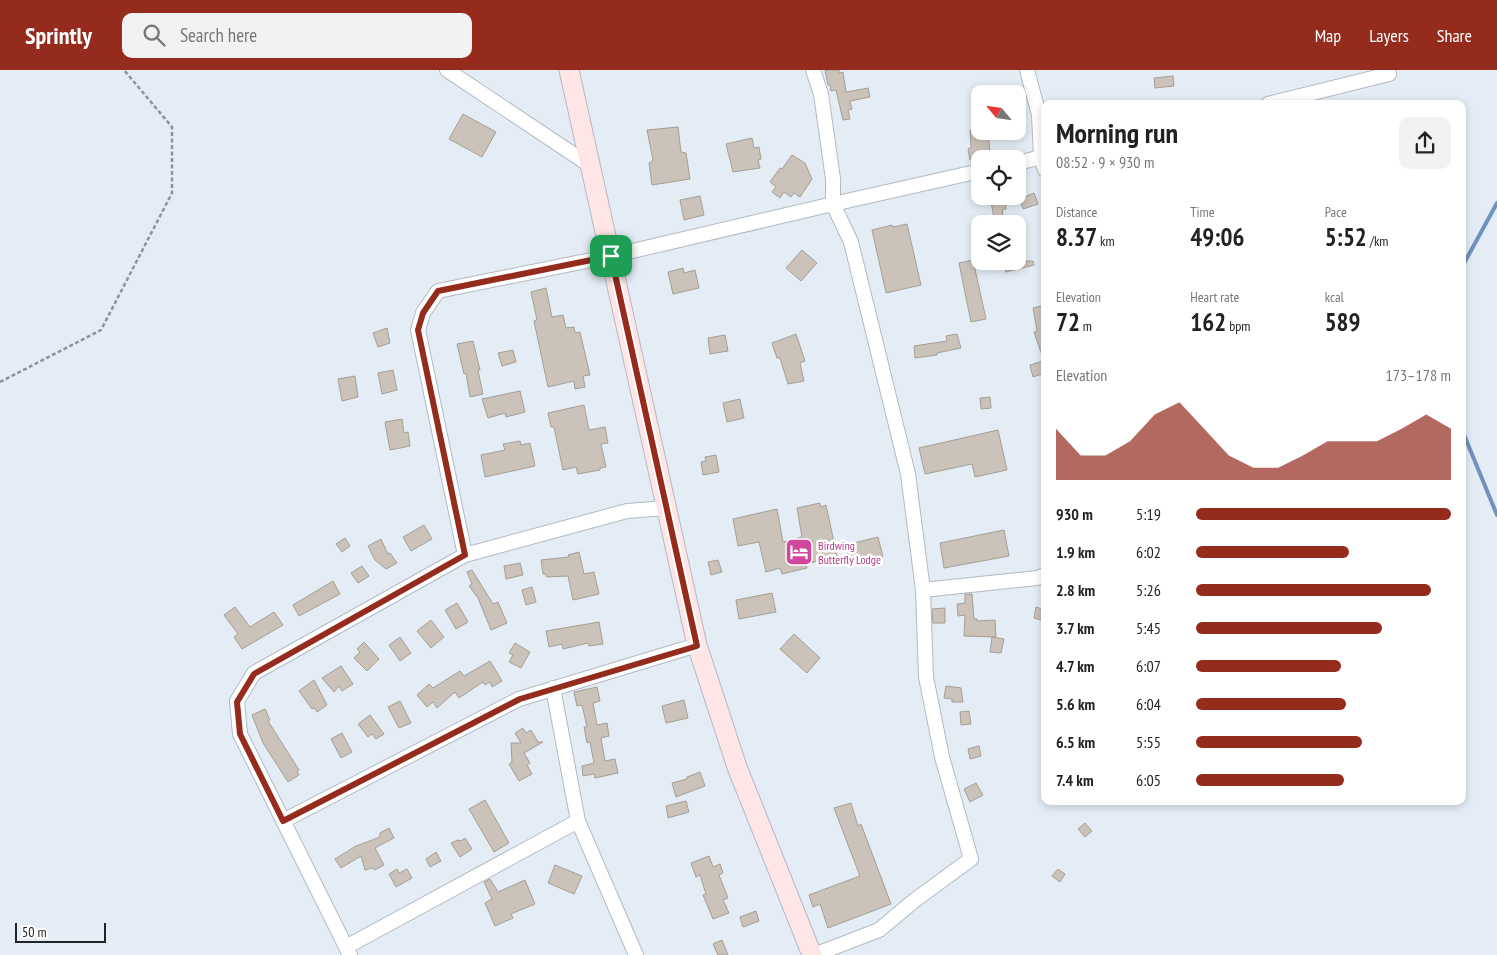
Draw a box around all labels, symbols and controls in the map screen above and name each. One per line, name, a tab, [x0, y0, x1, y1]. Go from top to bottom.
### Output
search box	[122, 13, 472, 58]
text: Sprintly	[25, 20, 92, 51]
icon: search	[140, 21, 168, 49]
text: Search here	[180, 23, 257, 47]
text: Map	[1315, 24, 1341, 47]
text: Layers	[1369, 24, 1409, 47]
text: Share	[1437, 24, 1472, 47]
north arrow	[971, 85, 1026, 140]
map controls	[971, 85, 1026, 270]
text: Morning run	[1056, 114, 1178, 151]
button: share	[1399, 117, 1451, 169]
button: locate	[971, 150, 1026, 205]
text: 08:52 · 9 × 930 m	[1056, 152, 1154, 172]
text: Distance	[1056, 203, 1097, 221]
text: Time	[1190, 203, 1215, 221]
text: Pace	[1325, 203, 1347, 221]
button: layers	[971, 215, 1026, 270]
text: 8.37	[1056, 221, 1097, 253]
text: 49:06	[1190, 221, 1244, 253]
text: 5:52	[1325, 221, 1367, 253]
text: km	[1097, 232, 1115, 250]
text: /km	[1367, 232, 1388, 250]
pin	[590, 235, 632, 277]
icon: arrive	[597, 242, 625, 270]
text: Elevation	[1056, 288, 1101, 306]
text: Heart rate	[1190, 288, 1239, 306]
text: kcal	[1325, 288, 1344, 306]
text: 72	[1056, 306, 1080, 338]
text: 162	[1190, 306, 1226, 338]
text: 589	[1325, 306, 1361, 338]
text: m	[1080, 317, 1092, 335]
text: bpm	[1226, 317, 1250, 335]
text: Elevation	[1056, 365, 1107, 385]
text: 173–178 m	[1386, 365, 1451, 385]
text: 930 m	[1056, 504, 1093, 524]
text: 5:19	[1136, 504, 1161, 524]
hotel icon: Birdwing Butterfly Lodge	[784, 537, 814, 567]
place label: Birdwing Butterfly Lodge	[818, 538, 881, 567]
text: 1.9 km	[1056, 542, 1095, 562]
text: 6:02	[1136, 542, 1161, 562]
text: 2.8 km	[1056, 580, 1095, 600]
text: 5:26	[1136, 580, 1161, 600]
text: 3.7 km	[1056, 618, 1094, 638]
text: 5:45	[1136, 618, 1161, 638]
text: 4.7 km	[1056, 656, 1094, 676]
text: 6:07	[1136, 656, 1161, 676]
text: 5.6 km	[1056, 694, 1095, 714]
text: 6:04	[1136, 694, 1161, 714]
text: 6.5 km	[1056, 732, 1095, 752]
text: 5:55	[1136, 732, 1161, 752]
text: 7.4 km	[1056, 770, 1094, 790]
text: 6:05	[1136, 770, 1161, 790]
scale bar	[15, 920, 106, 943]
text: 50 m	[22, 923, 47, 941]

